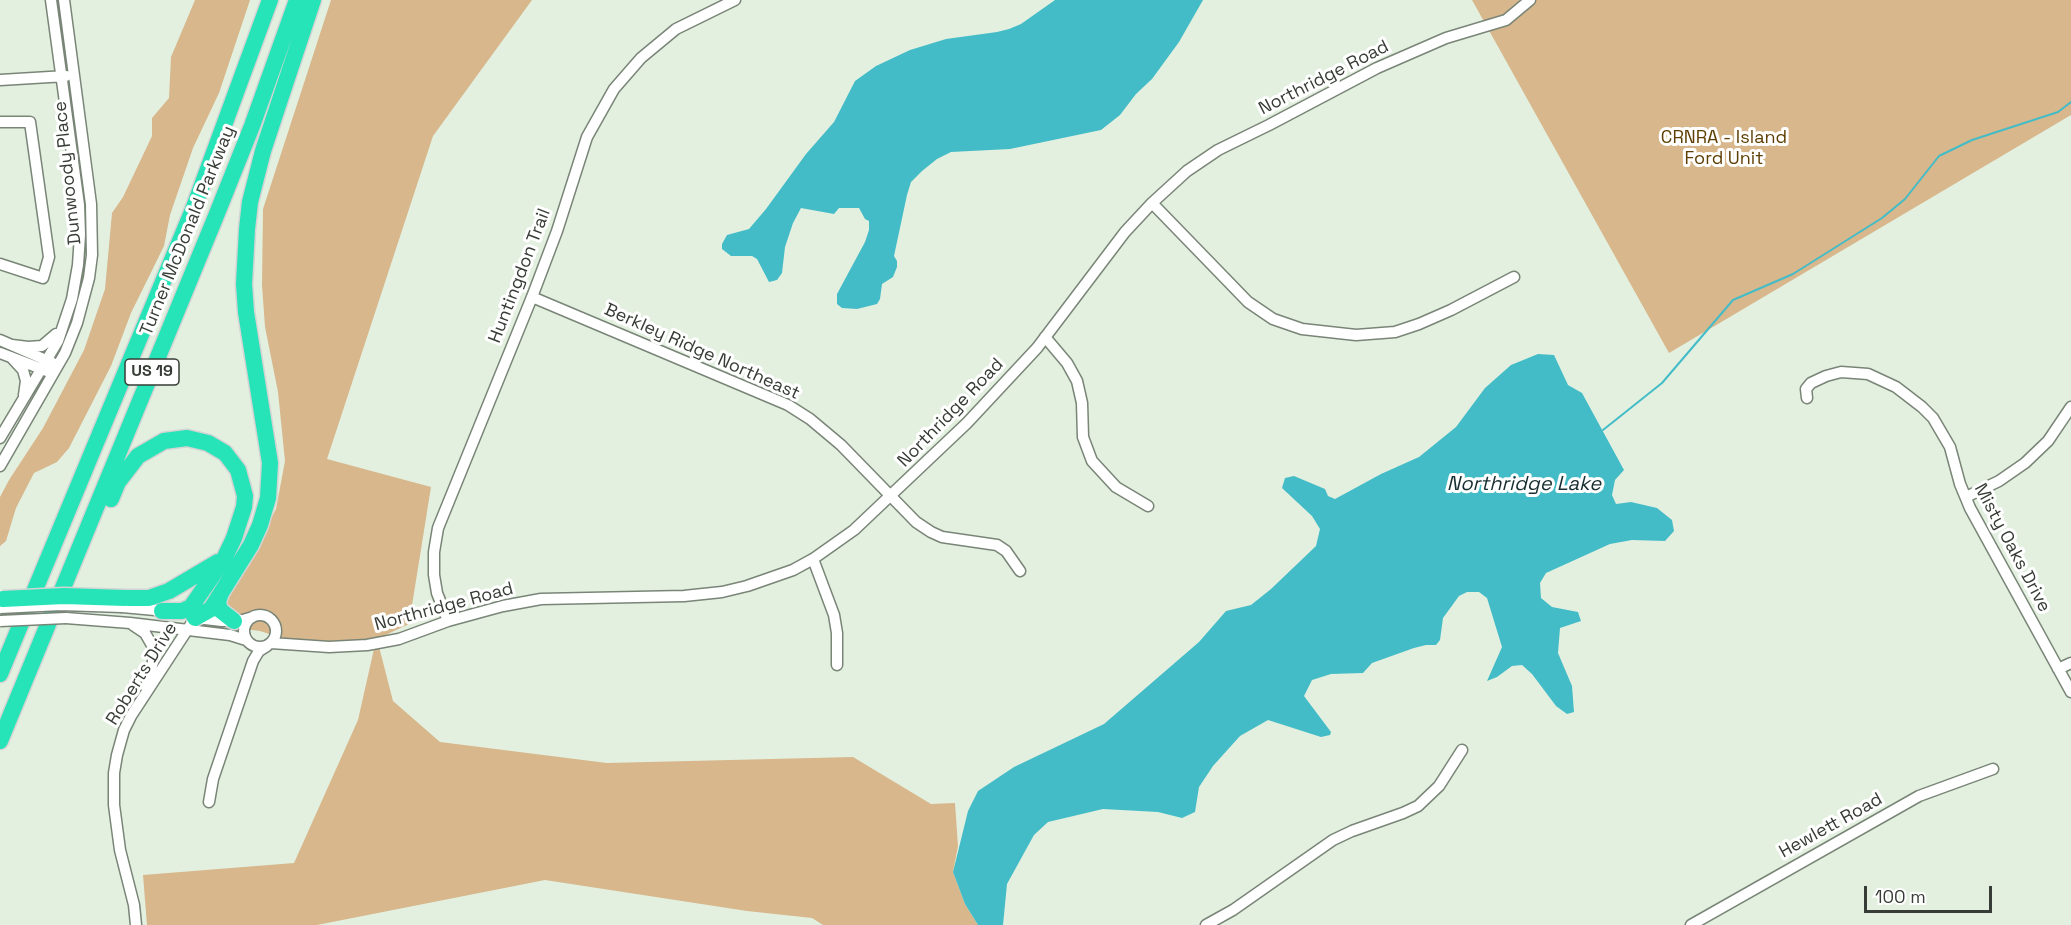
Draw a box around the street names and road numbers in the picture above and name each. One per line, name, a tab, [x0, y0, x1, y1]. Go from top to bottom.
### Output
street label: Northridge Road	[1255, 36, 1393, 120]
street label: Dunwoody Place	[50, 100, 86, 246]
street label: Turner McDonald Parkway	[136, 123, 240, 339]
street label: Huntingdon Trail	[484, 206, 556, 346]
street label: Berkley Ridge Northeast	[601, 299, 803, 405]
street label: Northridge Road	[894, 354, 1008, 472]
road number: US 19	[125, 359, 179, 385]
street label: Misty Oaks Drive	[1969, 480, 2055, 616]
street label: Northridge Road	[372, 578, 516, 636]
street label: Roberts Drive	[102, 619, 182, 729]
street label: Hewlett Road	[1776, 789, 1886, 863]

